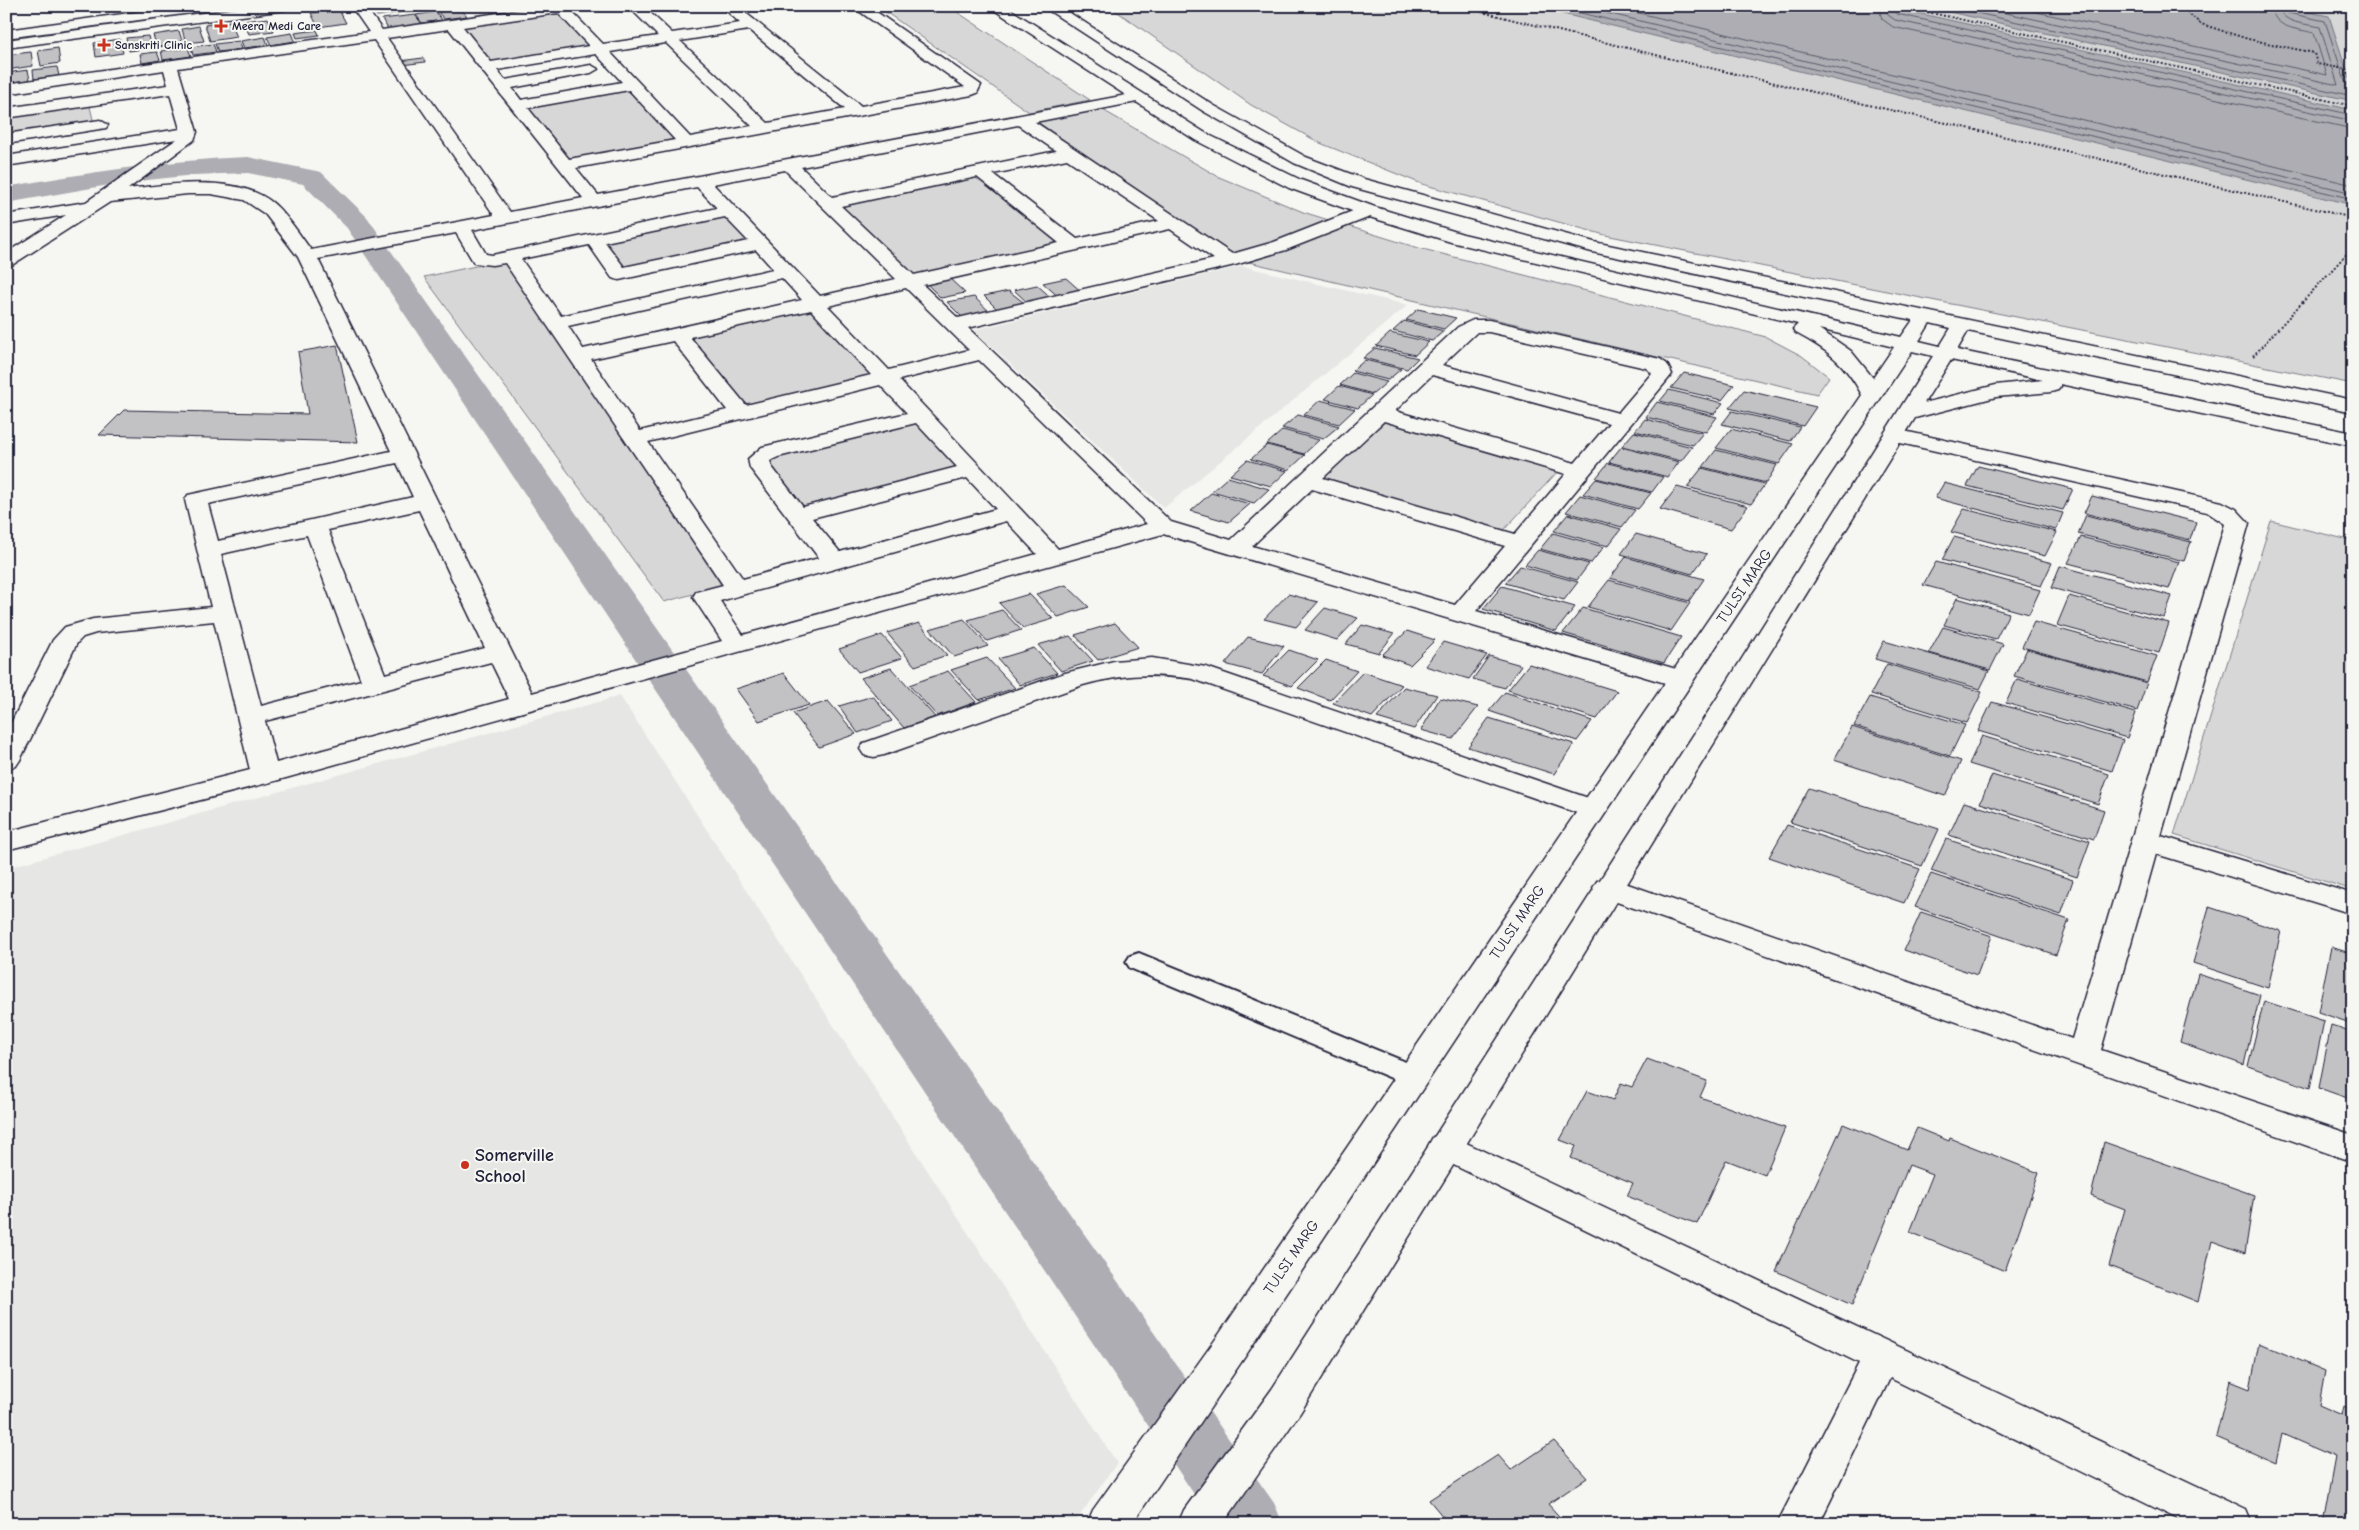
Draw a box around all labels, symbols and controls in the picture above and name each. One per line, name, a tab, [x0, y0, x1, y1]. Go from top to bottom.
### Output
marker: Meera Medi Care	[214, 19, 228, 33]
place label: Meera Medi Care	[232, 19, 321, 33]
marker: Sanskriti Clinic	[97, 38, 111, 52]
place label: Sanskriti Clinic	[115, 38, 192, 52]
street label: TULSI MARG	[1713, 545, 1776, 627]
street label: TULSI MARG	[1486, 881, 1549, 963]
place label: Somerville School	[475, 1145, 554, 1187]
marker: Somerville School	[459, 1159, 471, 1171]
street label: TULSI MARG	[1260, 1216, 1323, 1298]

